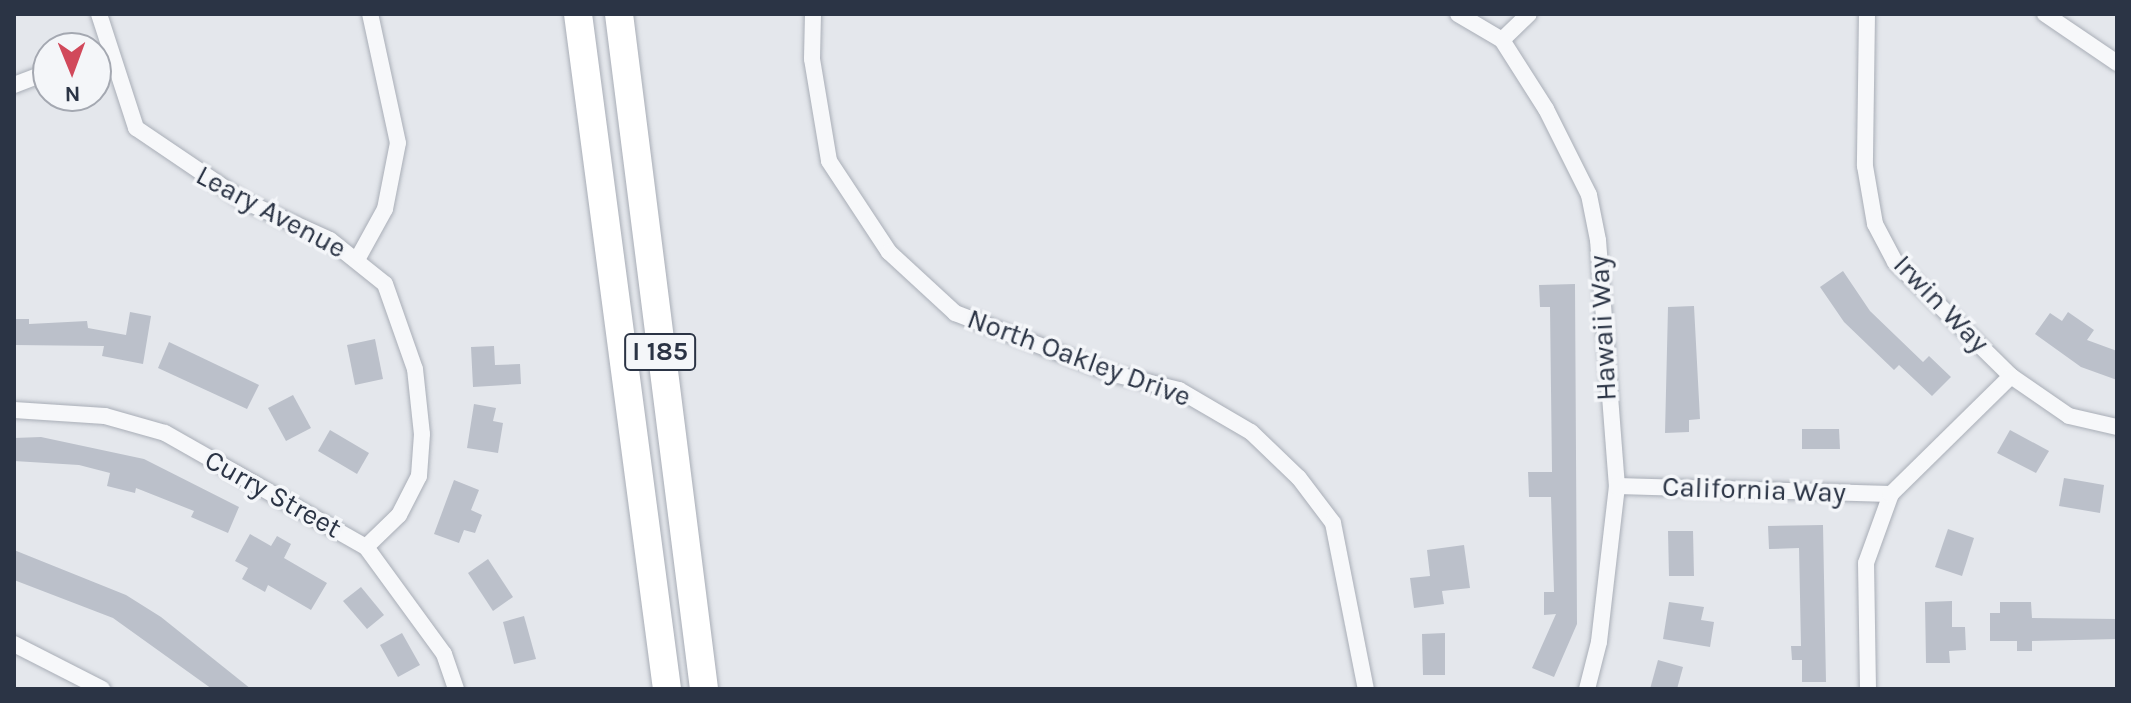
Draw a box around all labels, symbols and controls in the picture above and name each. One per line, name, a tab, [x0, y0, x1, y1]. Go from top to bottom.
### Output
north arrow	[32, 32, 112, 112]
text: N	[64, 81, 81, 107]
street label: Leary Avenue	[190, 158, 352, 266]
street label: Irwin Way	[1886, 248, 1996, 360]
street label: Hawaii Way	[1582, 254, 1624, 402]
street label: North Oakley Drive	[963, 302, 1195, 414]
road number: I 185	[624, 330, 696, 374]
street label: Curry Street	[199, 443, 347, 545]
street label: California Way	[1662, 470, 1846, 510]

